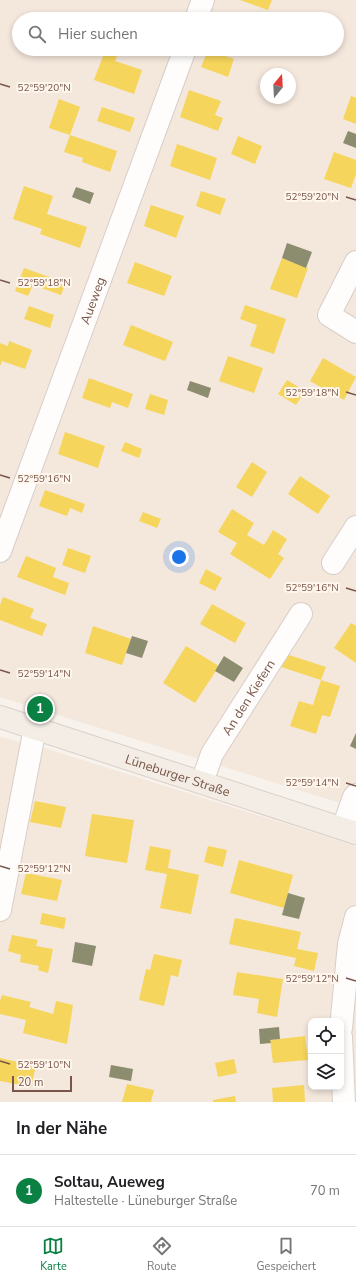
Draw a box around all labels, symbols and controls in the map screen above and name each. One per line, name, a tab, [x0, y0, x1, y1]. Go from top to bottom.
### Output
search box	[12, 12, 344, 56]
icon: search	[26, 23, 48, 45]
text: Hier suchen	[58, 24, 138, 44]
north arrow	[260, 68, 296, 104]
text: 52°59'20"N	[17, 81, 71, 95]
text: 52°59'20"N	[285, 190, 339, 204]
street label: Aueweg	[76, 275, 110, 327]
text: 52°59'18"N	[17, 276, 71, 290]
text: 52°59'18"N	[285, 386, 339, 400]
text: 52°59'16"N	[17, 472, 71, 486]
your location	[169, 547, 189, 567]
text: 52°59'16"N	[285, 581, 339, 595]
street label: An den Kiefern	[218, 656, 280, 739]
text: 52°59'14"N	[17, 667, 71, 681]
pin: 1	[27, 694, 53, 724]
street label: Lüneburger Straße	[123, 750, 232, 801]
text: 52°59'14"N	[285, 776, 339, 790]
text: 52°59'12"N	[17, 862, 71, 876]
text: 52°59'12"N	[285, 972, 339, 986]
map controls	[308, 1018, 344, 1090]
button: locate	[308, 1018, 344, 1054]
button: layers	[308, 1054, 344, 1090]
text: 52°59'10"N	[17, 1058, 71, 1072]
scale bar	[12, 1074, 72, 1093]
text: 20 m	[18, 1075, 43, 1090]
text: In der Nähe	[16, 1117, 107, 1140]
text: Soltau, Aueweg	[54, 1172, 165, 1192]
text: 1	[25, 1182, 33, 1200]
text: 70 m	[310, 1182, 340, 1200]
text: Haltestelle · Lüneburger Straße	[54, 1192, 237, 1210]
tab: Karte	[40, 1235, 67, 1274]
tab: Route	[147, 1235, 176, 1274]
tab: Gespeichert	[257, 1235, 316, 1274]

